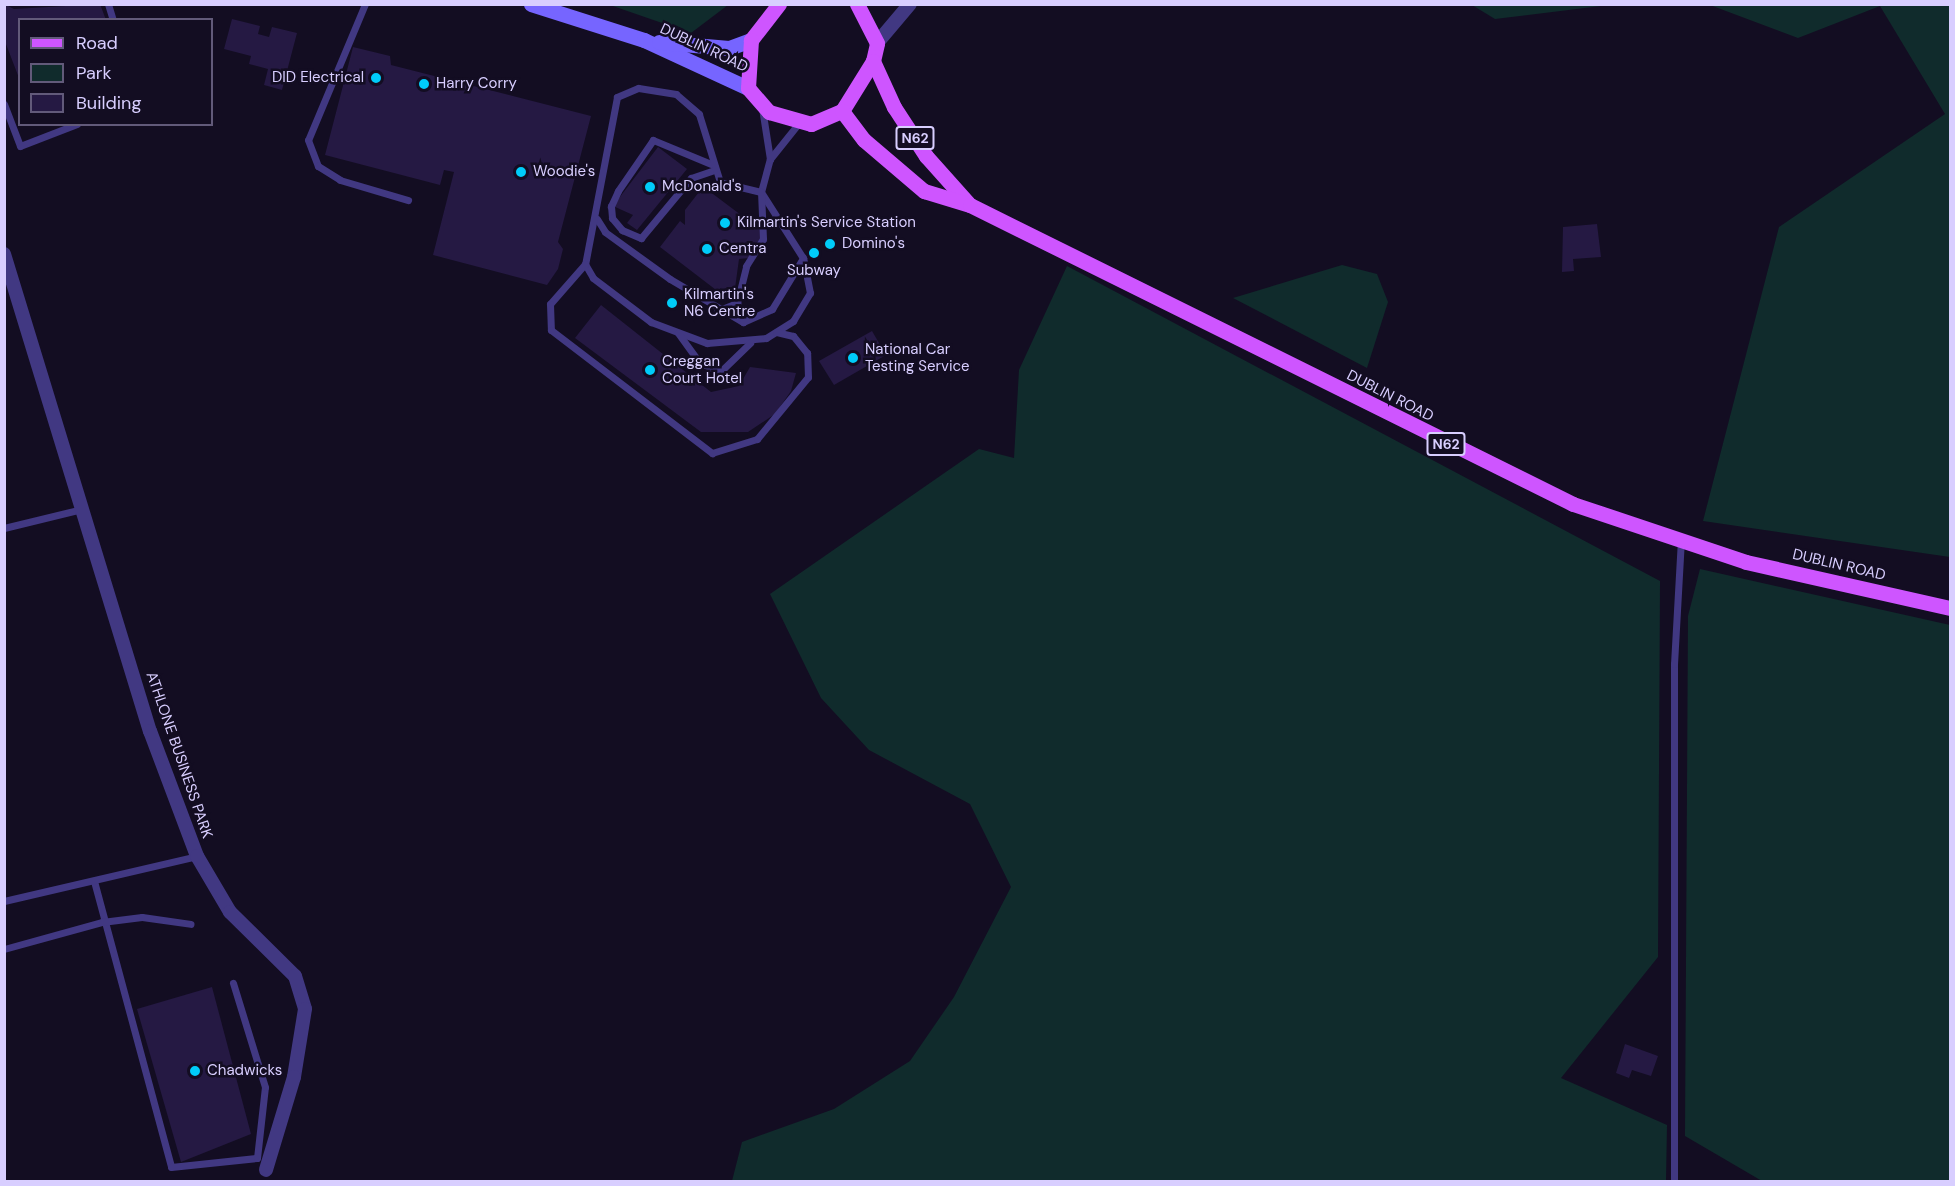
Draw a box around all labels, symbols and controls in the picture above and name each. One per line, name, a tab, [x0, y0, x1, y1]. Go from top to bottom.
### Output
legend	[18, 18, 213, 126]
street label: DUBLIN ROAD	[657, 20, 751, 76]
text: Road	[76, 31, 118, 55]
text: Park	[76, 61, 112, 85]
place label: DID Electrical	[272, 69, 364, 87]
marker: DID Electrical	[369, 71, 383, 85]
place label: Harry Corry	[436, 75, 517, 93]
marker: Harry Corry	[417, 77, 431, 91]
text: Building	[76, 91, 141, 115]
road number: N62	[894, 127, 936, 149]
place label: Woodie's	[533, 163, 595, 181]
marker: Woodie's	[514, 165, 528, 179]
place label: McDonald's	[662, 178, 742, 196]
marker: McDonald's	[643, 180, 657, 194]
place label: Kilmartin's Service Station	[737, 214, 916, 232]
marker: Kilmartin's Service Station	[718, 216, 732, 230]
place label: Domino's	[842, 235, 905, 253]
marker: Domino's	[823, 237, 837, 251]
place label: Centra	[719, 240, 766, 258]
marker: Centra	[700, 242, 714, 256]
marker: Subway	[807, 246, 821, 260]
place label: Subway	[787, 262, 841, 280]
place label: Kilmartin's N6 Centre	[684, 285, 755, 320]
marker: Kilmartin's N6 Centre	[665, 296, 679, 310]
place label: National Car Testing Service	[865, 340, 970, 375]
marker: National Car Testing Service	[846, 351, 860, 365]
place label: Creggan Court Hotel	[662, 352, 742, 387]
marker: Creggan Court Hotel	[643, 363, 657, 377]
street label: DUBLIN ROAD	[1344, 366, 1436, 426]
road number: N62	[1425, 433, 1467, 455]
street label: DUBLIN ROAD	[1791, 546, 1887, 584]
street label: ATHLONE BUSINESS PARK	[142, 669, 216, 841]
place label: Chadwicks	[207, 1062, 282, 1080]
marker: Chadwicks	[188, 1064, 202, 1078]

